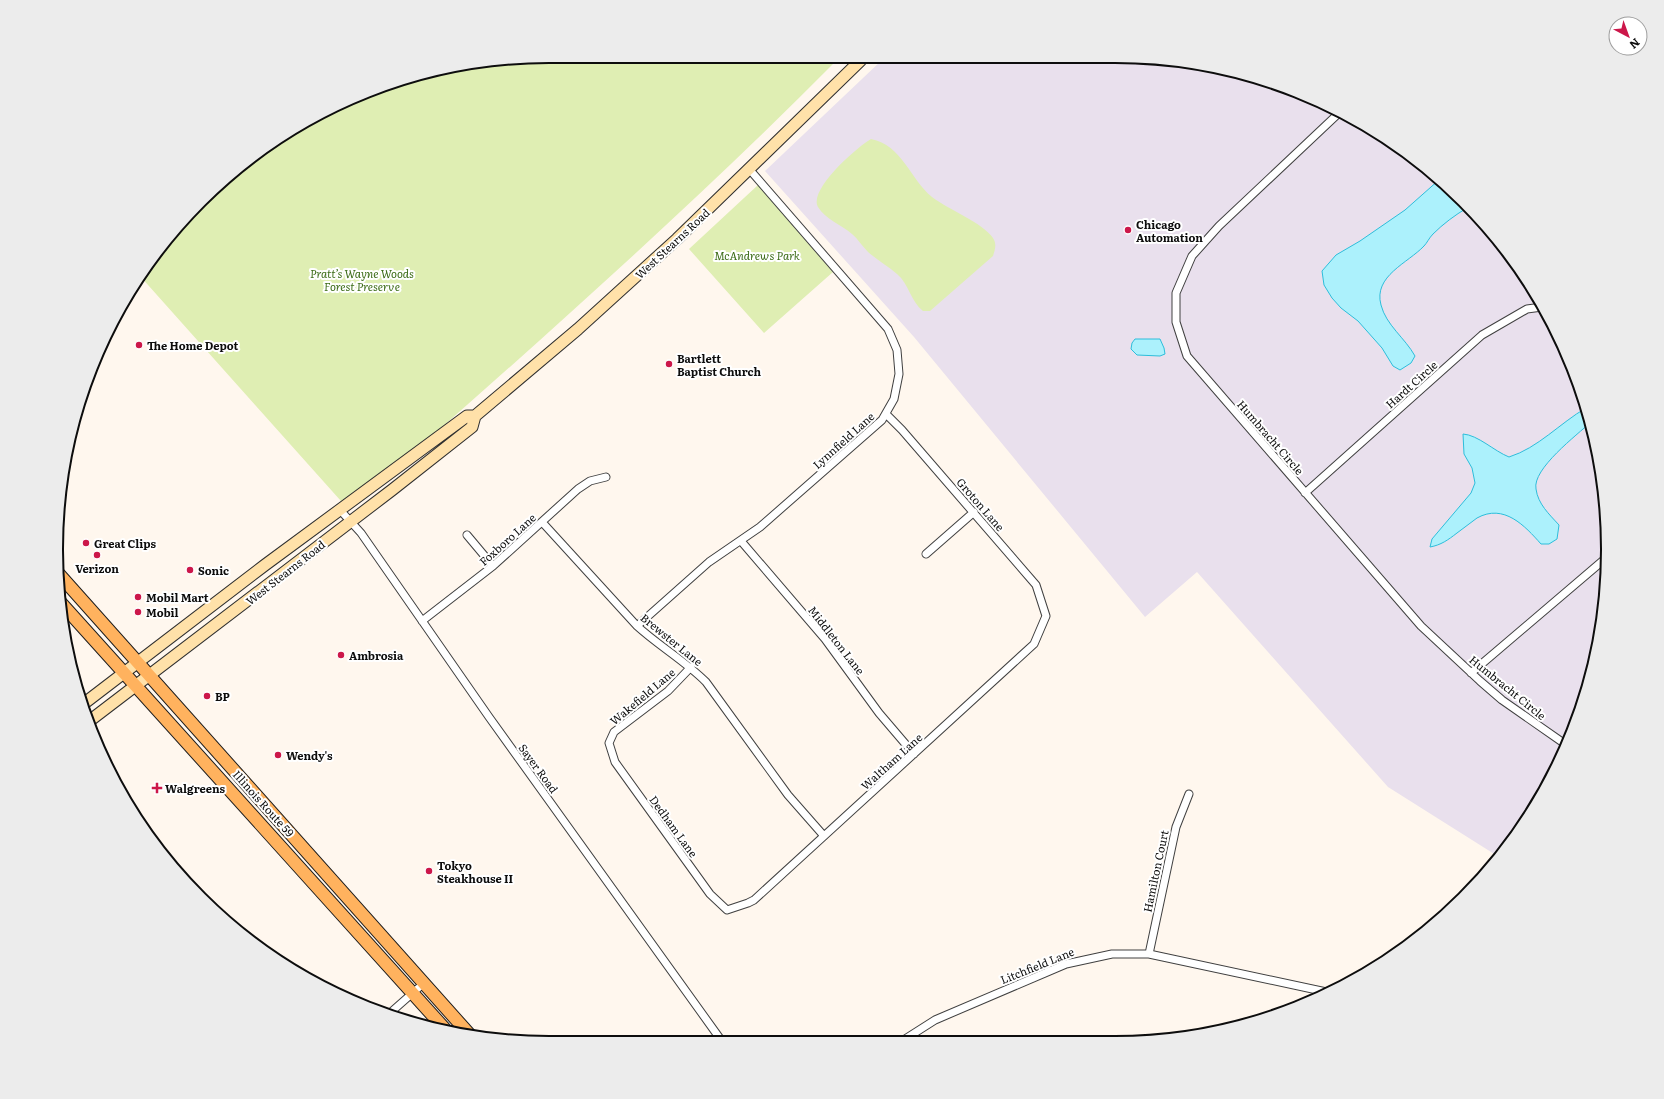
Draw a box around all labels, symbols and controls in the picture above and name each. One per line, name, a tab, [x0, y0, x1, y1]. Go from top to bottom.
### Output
north arrow	[1608, 16, 1648, 56]
text: N	[1626, 35, 1644, 53]
street label: West Stearns Road	[631, 204, 713, 282]
place label: Chicago Automation	[1136, 216, 1203, 245]
marker: Chicago Automation	[1123, 225, 1133, 235]
park label: McAndrews Park	[714, 247, 800, 263]
park label: Pratt’s Wayne Woods Forest Preserve	[310, 265, 414, 294]
place label: The Home Depot	[147, 337, 238, 353]
marker: The Home Depot	[134, 340, 144, 350]
place label: Bartlett Baptist Church	[677, 350, 762, 379]
street label: Hardt Circle	[1382, 356, 1441, 412]
marker: Bartlett Baptist Church	[664, 359, 674, 369]
street label: Humbracht Circle	[1234, 396, 1308, 478]
street label: Lynnfield Lane	[809, 408, 878, 472]
street label: Groton Lane	[953, 474, 1009, 534]
street label: Foxboro Lane	[475, 509, 539, 569]
place label: Great Clips	[94, 535, 157, 551]
street label: West Stearns Road	[242, 536, 328, 608]
marker: Great Clips	[81, 538, 91, 548]
marker: Verizon	[92, 550, 102, 560]
place label: Verizon	[75, 560, 119, 576]
place label: Sonic	[198, 562, 229, 578]
marker: Sonic	[185, 565, 195, 575]
place label: Mobil Mart	[146, 589, 209, 605]
marker: Mobil Mart	[133, 592, 143, 602]
street label: Middleton Lane	[805, 602, 869, 678]
place label: Mobil	[146, 604, 179, 620]
marker: Mobil	[133, 607, 143, 617]
street label: Brewster Lane	[638, 609, 707, 669]
place label: Ambrosia	[349, 647, 404, 663]
marker: Ambrosia	[336, 650, 346, 660]
street label: Humbracht Circle	[1466, 651, 1550, 723]
street label: Wakefield Lane	[606, 664, 678, 728]
place label: BP	[215, 688, 230, 704]
marker: BP	[202, 691, 212, 701]
street label: Waltham Lane	[857, 729, 925, 793]
street label: Sayer Road	[516, 740, 563, 796]
place label: Wendy's	[286, 747, 333, 763]
marker: Wendy's	[273, 750, 283, 760]
street label: Illinois Route 59	[230, 766, 298, 840]
place label: Walgreens	[165, 780, 225, 796]
marker: Walgreens	[152, 783, 162, 793]
street label: Dedham Lane	[646, 792, 702, 860]
street label: Hamilton Court	[1138, 828, 1172, 914]
place label: Tokyo Steakhouse II	[437, 857, 514, 886]
marker: Tokyo Steakhouse II	[424, 866, 434, 876]
street label: Litchfield Lane	[998, 943, 1077, 987]

